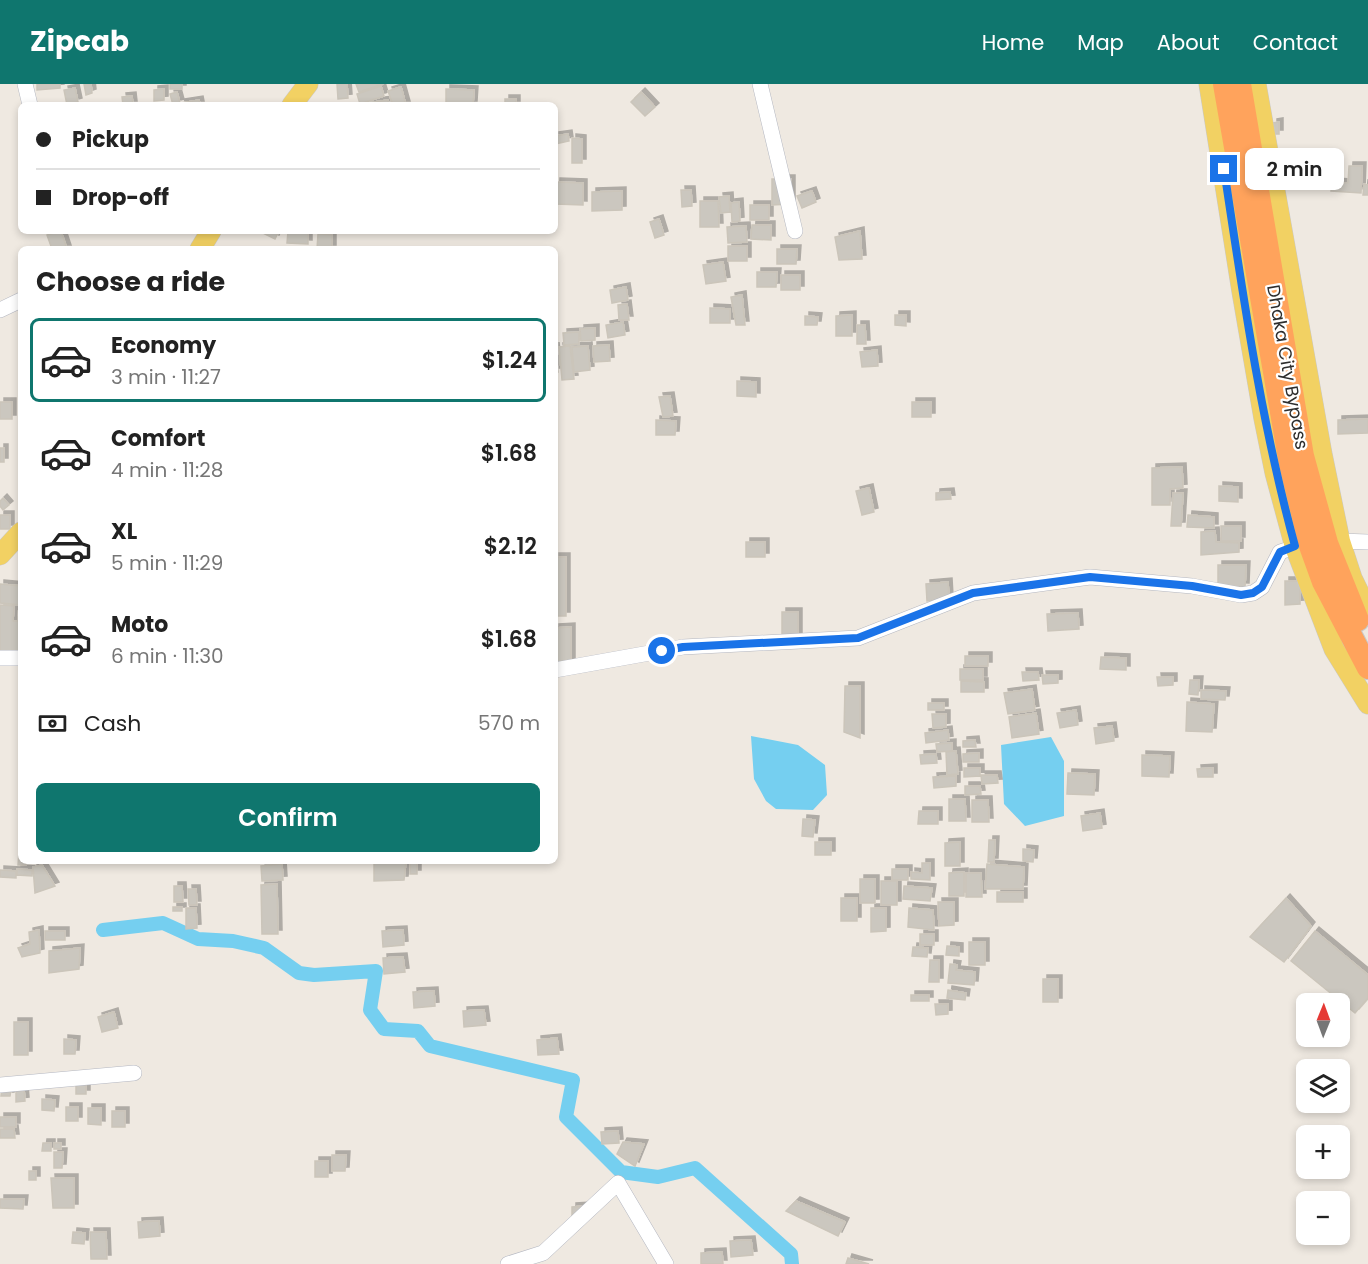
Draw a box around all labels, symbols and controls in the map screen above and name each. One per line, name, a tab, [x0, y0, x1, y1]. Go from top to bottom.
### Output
text: Zipcab	[30, 22, 129, 61]
text: Home	[982, 28, 1044, 57]
text: Map	[1077, 28, 1124, 57]
text: About	[1157, 28, 1220, 57]
text: Contact	[1253, 28, 1338, 57]
text: Pickup	[72, 124, 149, 155]
callout: 2 min	[1245, 148, 1344, 190]
route end	[1210, 155, 1237, 182]
text: 2 min	[1267, 155, 1322, 183]
text: Drop-off	[72, 182, 169, 213]
text: Choose a ride	[36, 263, 225, 300]
street label: Dhaka City Bypass	[1261, 283, 1315, 451]
text: Economy	[111, 330, 216, 361]
icon: car	[39, 333, 93, 387]
text: $1.24	[482, 345, 537, 376]
text: 3 min · 11:27	[111, 363, 221, 391]
text: Comfort	[111, 423, 205, 454]
icon: car	[39, 426, 93, 480]
text: $1.68	[481, 438, 537, 469]
text: 4 min · 11:28	[111, 456, 223, 484]
text: XL	[111, 516, 137, 547]
icon: car	[39, 519, 93, 573]
text: $2.12	[484, 531, 537, 562]
text: 5 min · 11:29	[111, 549, 223, 577]
text: Moto	[111, 609, 168, 640]
icon: car	[39, 612, 93, 666]
text: $1.68	[481, 624, 537, 655]
route start	[648, 637, 675, 664]
text: 6 min · 11:30	[111, 642, 224, 670]
icon: cash	[36, 707, 69, 740]
text: Cash	[84, 708, 141, 739]
text: 570 m	[478, 709, 540, 737]
button: Confirm	[36, 783, 540, 852]
north arrow	[1296, 993, 1350, 1047]
map controls	[1296, 993, 1350, 1245]
button: layers	[1296, 1059, 1350, 1113]
button: +	[1296, 1125, 1350, 1179]
button: −	[1296, 1191, 1350, 1245]

